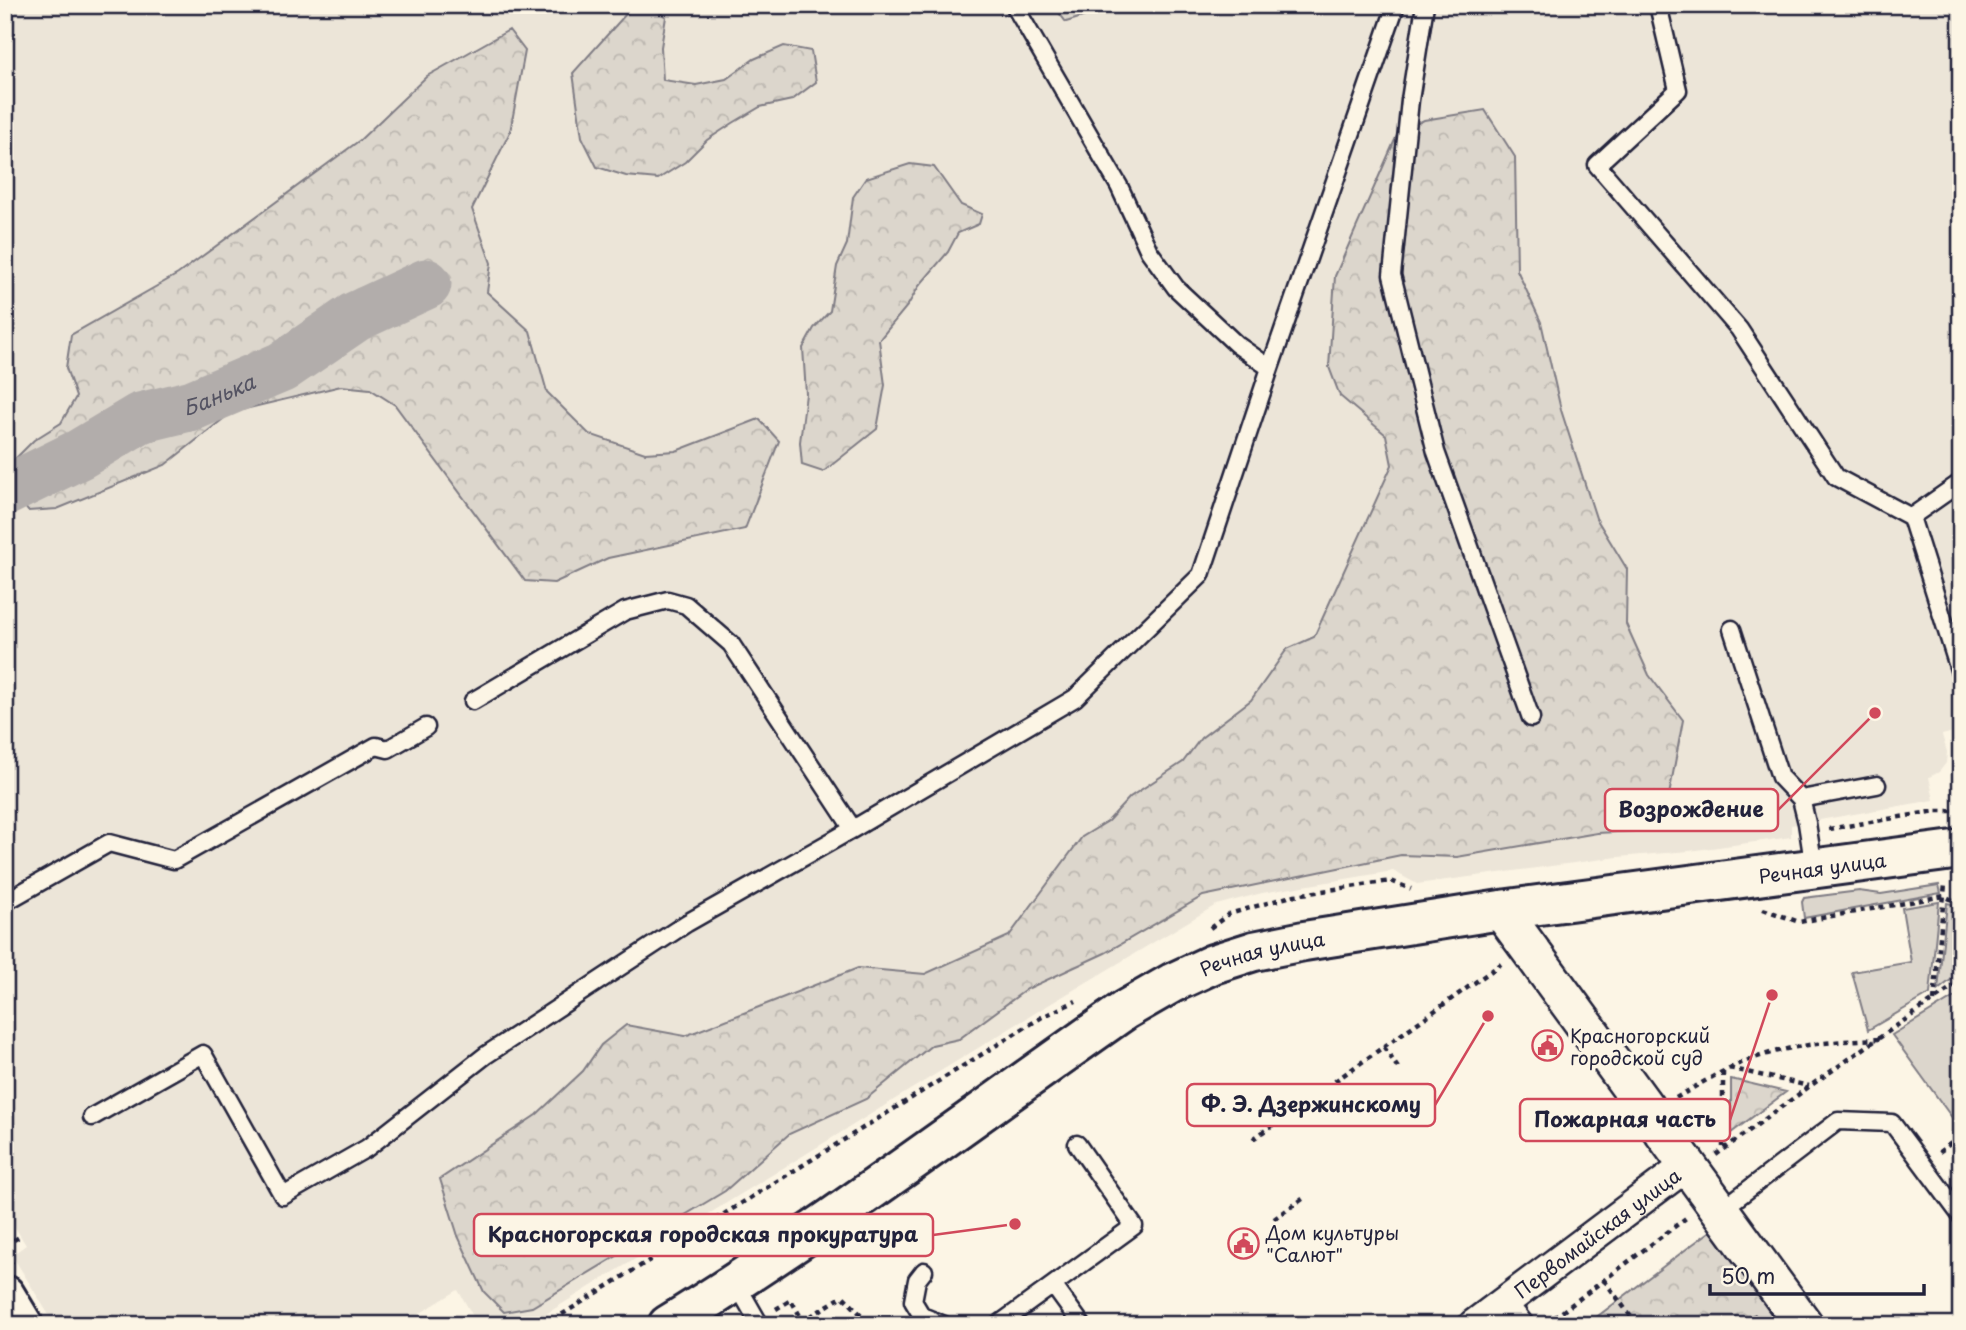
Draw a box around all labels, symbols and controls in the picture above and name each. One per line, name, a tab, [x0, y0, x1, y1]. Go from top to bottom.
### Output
water label: Банька	[180, 364, 260, 423]
callout: Возрождение	[1605, 789, 1778, 831]
text: Возрождение	[1618, 792, 1764, 824]
street label: Речная улица	[1757, 845, 1888, 890]
street label: Речная улица	[1195, 924, 1327, 982]
place label: Красногорский городской суд	[1570, 1021, 1710, 1071]
public building icon: Красногорский городской суд	[1530, 1029, 1564, 1063]
callout: Ф. Э. Дзержинскому	[1187, 1084, 1435, 1126]
text: Ф. Э. Дзержинскому	[1201, 1087, 1421, 1119]
callout: Пожарная часть	[1520, 1099, 1730, 1141]
text: Пожарная часть	[1534, 1102, 1716, 1134]
street label: Первомайская улица	[1508, 1161, 1686, 1304]
callout: Красногорская городская прокуратура	[474, 1214, 933, 1256]
text: Красногорская городская прокуратура	[488, 1217, 918, 1249]
place label: Дом культуры "Салют"	[1265, 1218, 1399, 1268]
public building icon: Дом культуры "Салют"	[1226, 1226, 1260, 1260]
scale bar	[1710, 1253, 1924, 1297]
text: 50 m	[1721, 1259, 1775, 1291]

